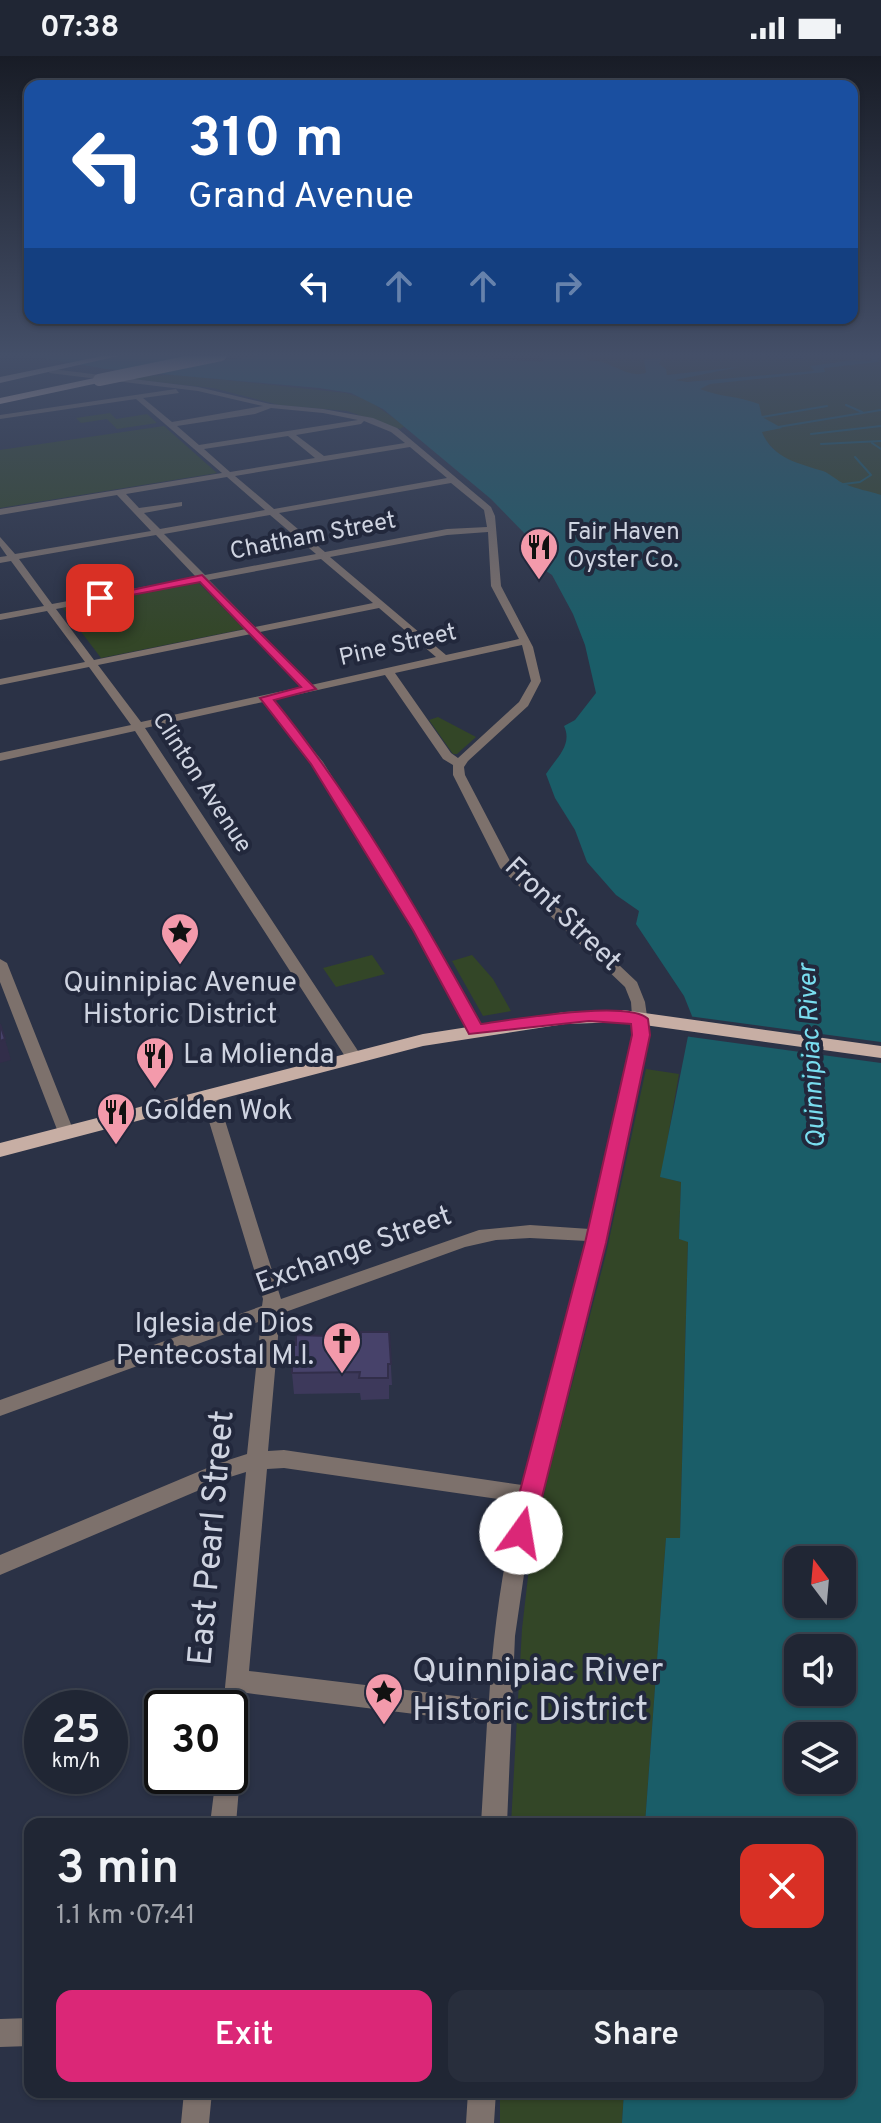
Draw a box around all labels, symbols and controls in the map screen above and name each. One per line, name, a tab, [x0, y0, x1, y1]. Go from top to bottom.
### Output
text: 07:38	[40, 10, 119, 47]
text: 310 m	[188, 106, 344, 176]
icon: left	[56, 112, 160, 216]
text: Grand Avenue	[188, 175, 414, 221]
icon: left	[293, 264, 337, 308]
icon: ahead	[377, 264, 421, 308]
icon: ahead	[461, 264, 505, 308]
icon: right	[545, 264, 589, 308]
street label: Chatham Street	[227, 506, 399, 568]
place label: Fair Haven Oyster Co.	[567, 518, 680, 576]
restaurant icon: Fair Haven Oyster Co.	[518, 526, 560, 581]
pin	[66, 564, 134, 632]
icon: arrive	[78, 576, 122, 620]
street label: Pine Street	[336, 618, 460, 674]
street label: Clinton Avenue	[144, 707, 258, 859]
street label: Front Street	[496, 850, 628, 980]
place icon: Quinnipiac Avenue Historic District	[159, 911, 201, 966]
water label: Quinnipiac River	[792, 961, 834, 1149]
place label: Quinnipiac Avenue Historic District	[63, 966, 297, 1034]
restaurant icon: La Molienda	[134, 1035, 176, 1090]
place label: La Molienda	[183, 1038, 335, 1074]
restaurant icon: Golden Wok	[95, 1091, 137, 1146]
place label: Golden Wok	[144, 1094, 293, 1130]
street label: Exchange Street	[251, 1199, 457, 1303]
place label: Iglesia de Dios Pentecostal M.I.	[116, 1307, 314, 1375]
church icon: Iglesia de Dios Pentecostal M.I.	[321, 1320, 363, 1375]
street label: East Pearl Street	[180, 1409, 246, 1667]
position arrow	[479, 1491, 563, 1575]
north arrow	[784, 1546, 856, 1618]
map controls	[784, 1546, 856, 1794]
button: sound	[784, 1634, 856, 1706]
place label: Quinnipiac River Historic District	[412, 1651, 664, 1733]
place icon: Quinnipiac River Historic District	[363, 1671, 405, 1726]
speed limit sign: 30	[144, 1690, 248, 1794]
text: 25	[52, 1707, 100, 1757]
button: layers	[784, 1722, 856, 1794]
text: km/h	[52, 1749, 100, 1775]
text: 3 min	[56, 1840, 179, 1900]
button: close	[740, 1844, 824, 1928]
text: 1.1 km · 07:41	[56, 1900, 196, 1933]
button: Exit	[56, 1990, 432, 2082]
button: Share	[448, 1990, 824, 2082]

